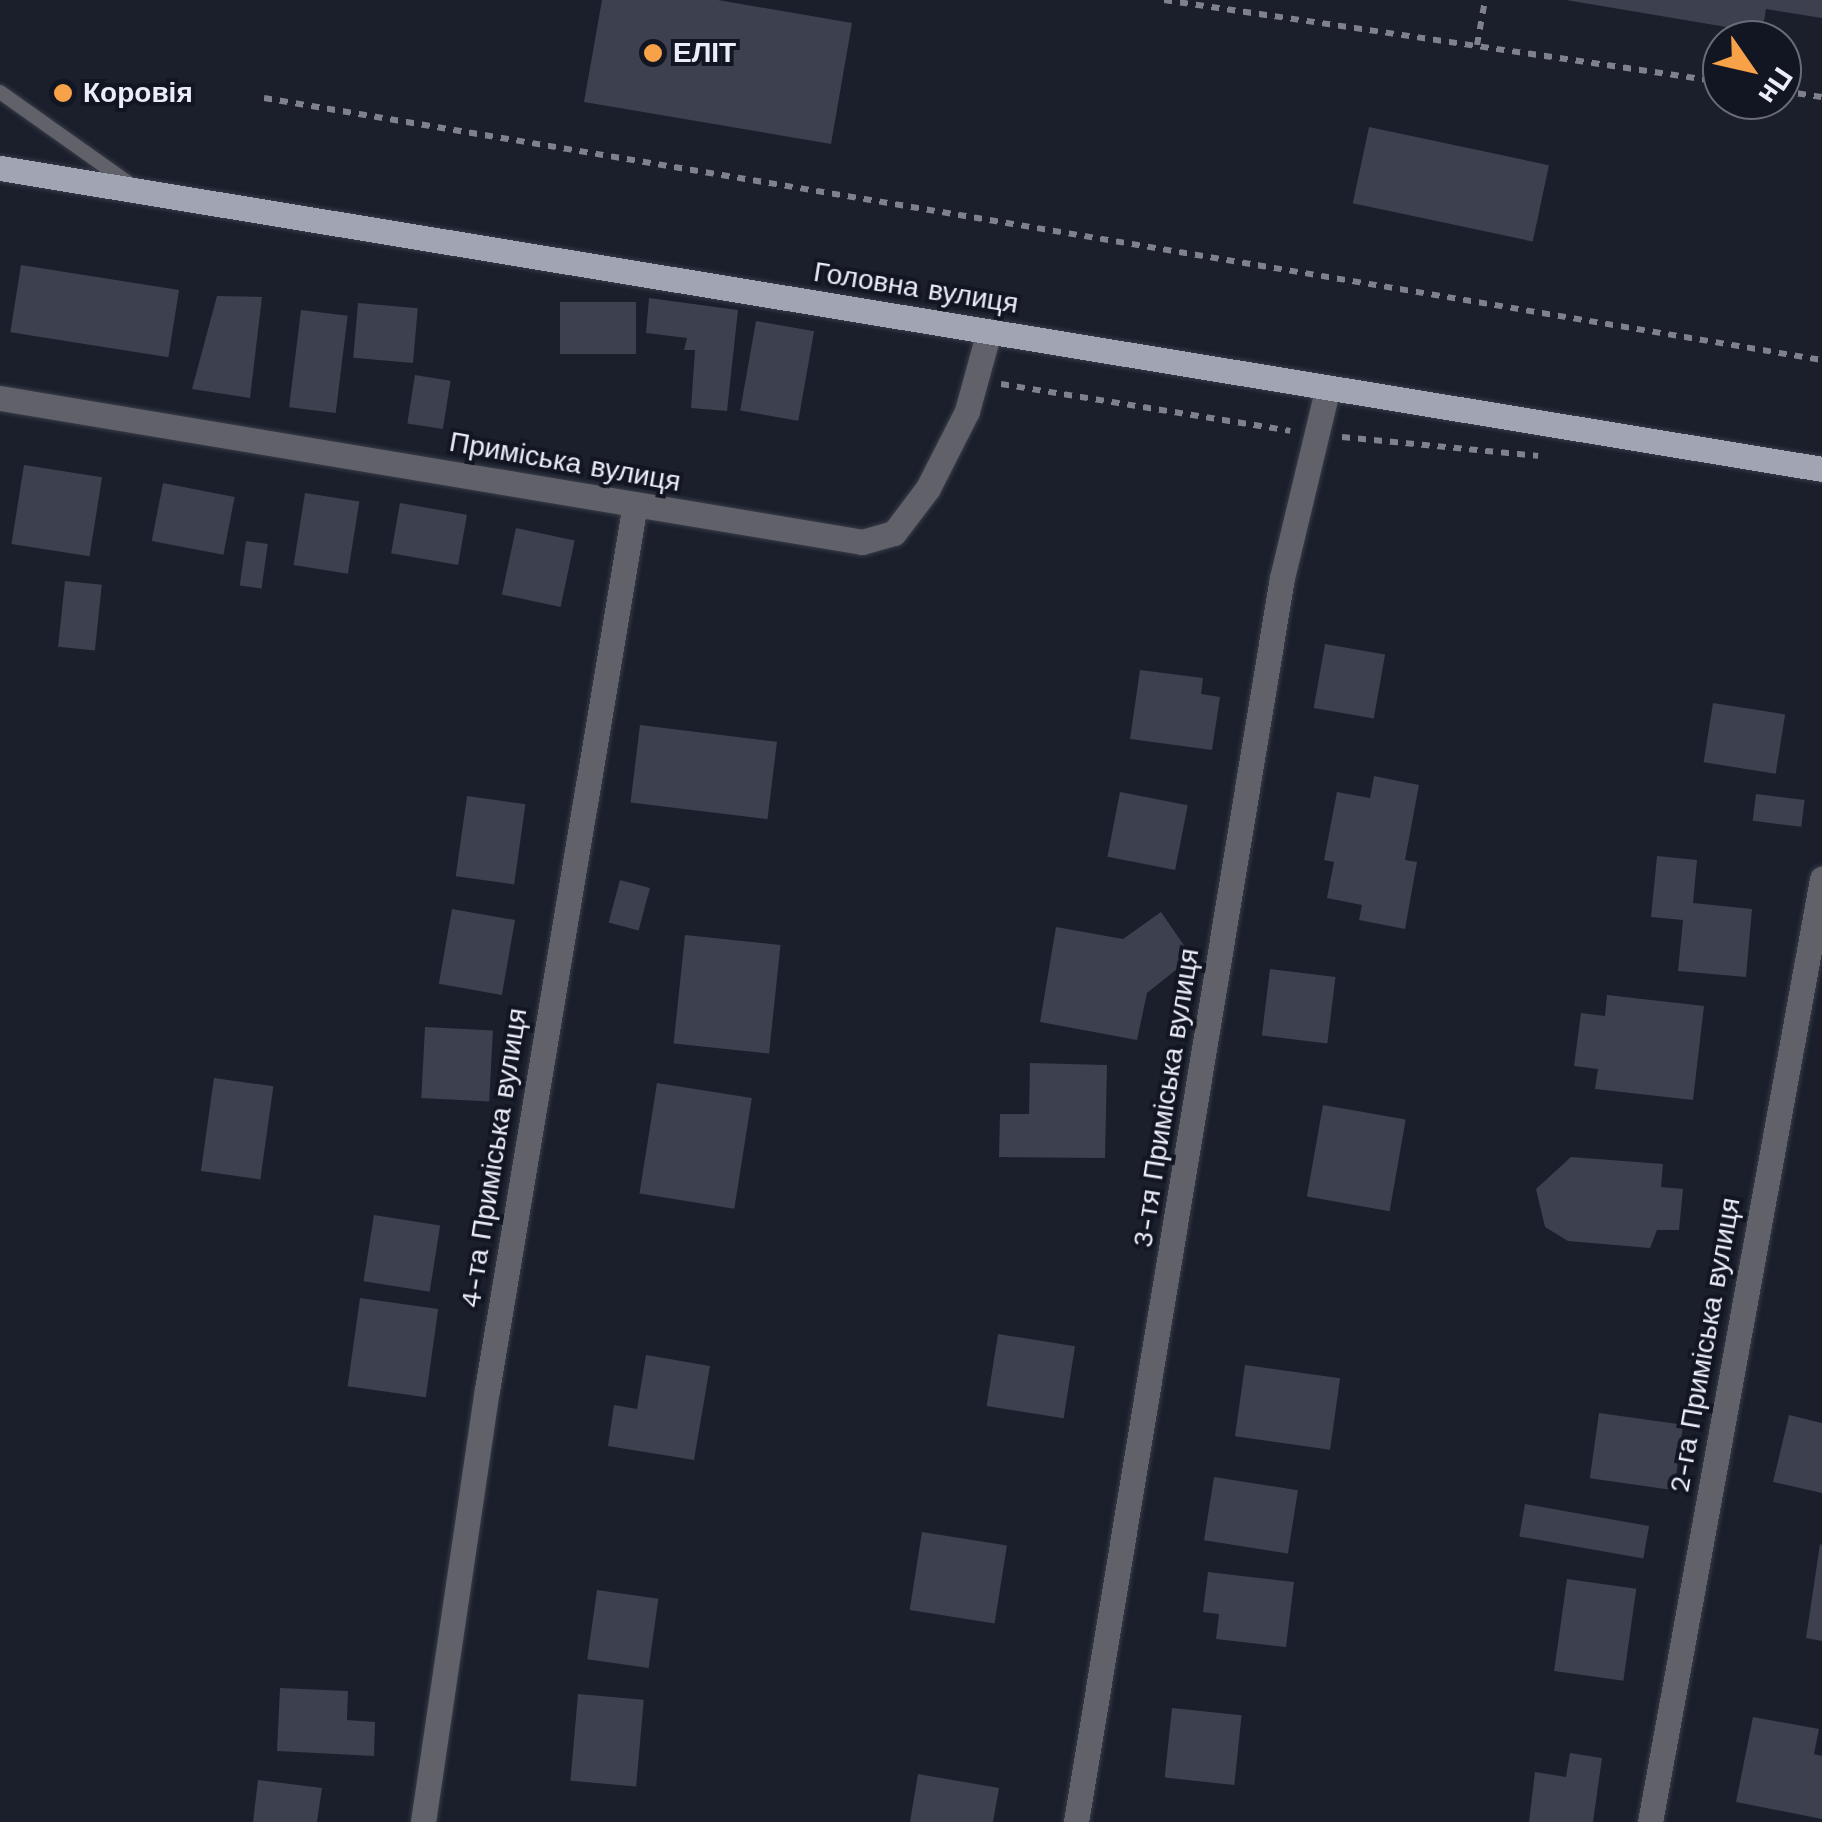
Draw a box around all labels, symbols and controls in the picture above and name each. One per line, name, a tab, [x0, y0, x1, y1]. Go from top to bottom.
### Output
north arrow	[1702, 20, 1802, 120]
place label: ЕЛІТ	[673, 36, 736, 70]
marker: ЕЛІТ	[642, 42, 664, 64]
text: Пн	[1752, 61, 1800, 111]
place label: Коровія	[83, 76, 193, 110]
marker: Коровія	[52, 82, 74, 104]
street label: Головна вулиця	[811, 255, 1021, 321]
street label: Приміська вулиця	[447, 425, 683, 499]
street label: 3-тя Приміська вулиця	[1126, 946, 1206, 1250]
street label: 4-та Приміська вулиця	[454, 1006, 534, 1310]
street label: 2-га Приміська вулиця	[1662, 1195, 1748, 1495]

